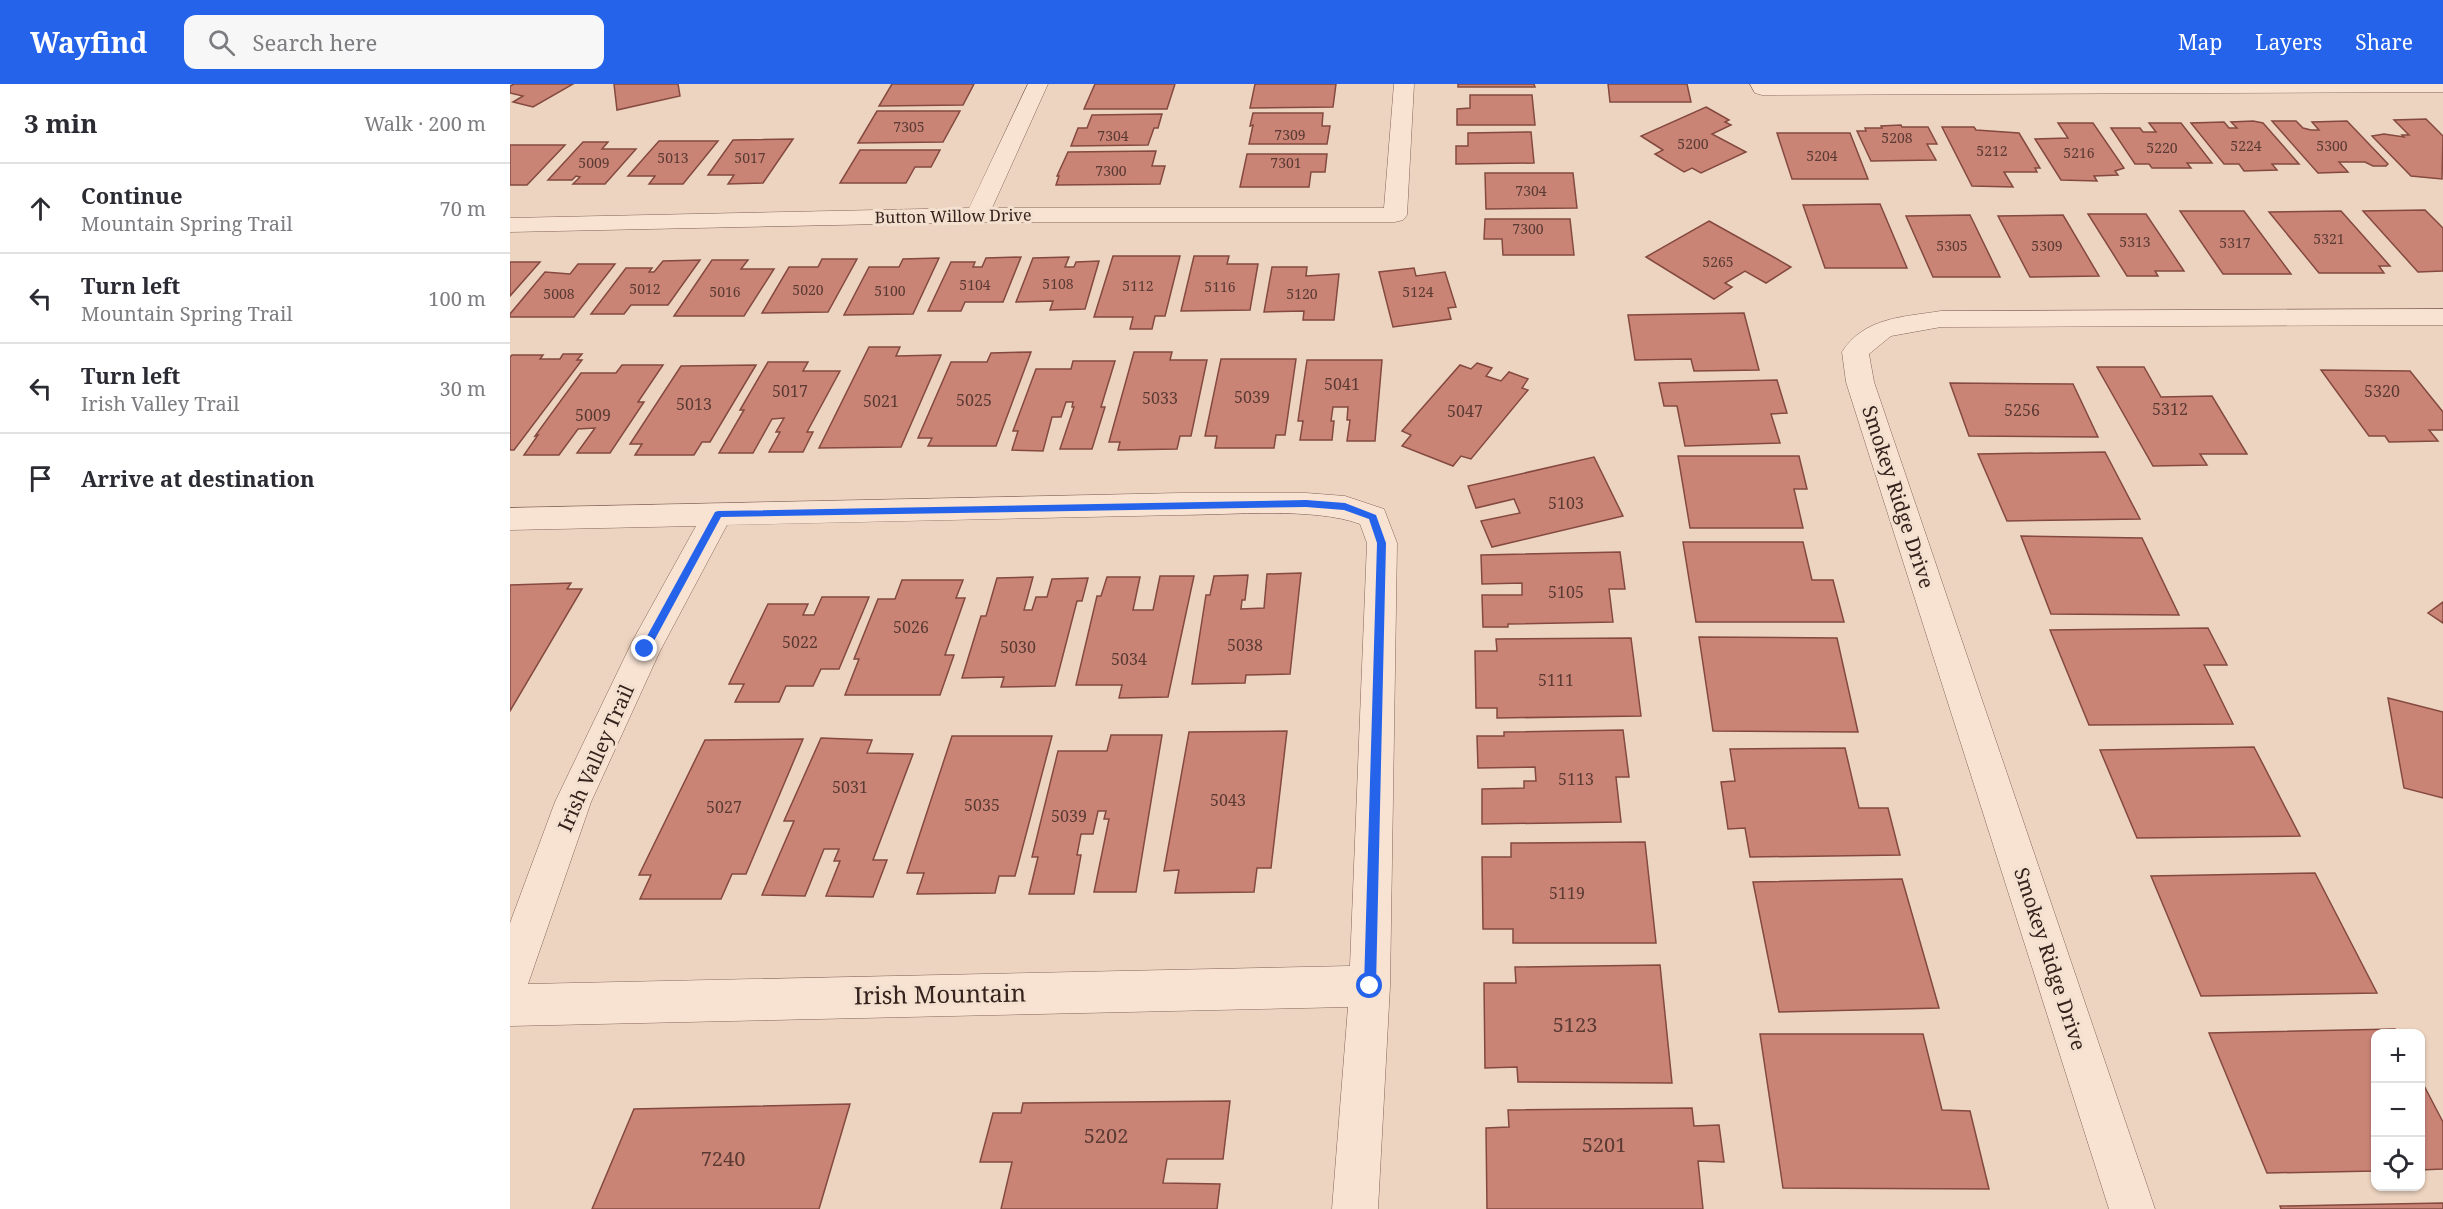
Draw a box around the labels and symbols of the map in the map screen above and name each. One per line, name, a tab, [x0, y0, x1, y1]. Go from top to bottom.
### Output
house number: 7305	[893, 117, 925, 136]
house number: 7309	[1274, 125, 1306, 144]
house number: 7304	[1097, 126, 1129, 145]
house number: 5208	[1881, 128, 1913, 147]
house number: 5200	[1677, 134, 1709, 153]
house number: 5224	[2230, 136, 2262, 155]
house number: 5300	[2316, 136, 2348, 155]
house number: 5220	[2146, 138, 2178, 157]
house number: 5212	[1976, 141, 2008, 160]
house number: 5216	[2063, 143, 2095, 162]
house number: 5204	[1806, 146, 1838, 165]
house number: 5013	[657, 148, 689, 167]
house number: 5017	[734, 148, 766, 167]
house number: 5009	[578, 153, 610, 172]
house number: 7301	[1270, 153, 1302, 172]
house number: 7300	[1095, 161, 1127, 180]
house number: 7304	[1515, 181, 1547, 200]
street label: Button Willow Drive	[874, 204, 1032, 228]
house number: 7300	[1512, 219, 1544, 238]
house number: 5321	[2313, 229, 2345, 248]
house number: 5313	[2119, 232, 2151, 251]
house number: 5317	[2219, 233, 2251, 252]
house number: 5305	[1936, 236, 1968, 255]
house number: 5309	[2031, 236, 2063, 255]
house number: 5265	[1702, 252, 1734, 271]
house number: 5108	[1042, 274, 1074, 293]
house number: 5104	[959, 275, 991, 294]
house number: 5112	[1122, 276, 1154, 295]
house number: 5116	[1204, 277, 1236, 296]
house number: 5012	[629, 279, 661, 298]
house number: 5020	[792, 280, 824, 299]
house number: 5100	[874, 281, 906, 300]
house number: 5016	[709, 282, 741, 301]
house number: 5124	[1402, 282, 1434, 301]
house number: 5008	[543, 284, 575, 303]
house number: 5120	[1286, 284, 1318, 303]
house number: 5041	[1324, 373, 1360, 395]
house number: 5017	[772, 380, 808, 402]
house number: 5320	[2364, 380, 2400, 402]
house number: 5039	[1234, 386, 1270, 408]
house number: 5033	[1142, 387, 1178, 409]
house number: 5025	[956, 389, 992, 411]
house number: 5021	[863, 390, 899, 412]
house number: 5013	[676, 393, 712, 415]
house number: 5312	[2152, 398, 2188, 420]
house number: 5256	[2004, 399, 2040, 421]
house number: 5047	[1447, 400, 1483, 422]
street label: Smokey Ridge Drive	[1856, 402, 1941, 592]
house number: 5009	[575, 404, 611, 426]
house number: 5103	[1548, 492, 1584, 514]
house number: 5105	[1548, 581, 1584, 603]
house number: 5026	[893, 616, 929, 638]
house number: 5022	[782, 631, 818, 653]
house number: 5038	[1227, 634, 1263, 656]
route end	[631, 635, 657, 661]
house number: 5030	[1000, 636, 1036, 658]
house number: 5034	[1111, 648, 1147, 670]
house number: 5111	[1538, 669, 1574, 691]
street label: Irish Valley Trail	[551, 680, 640, 836]
house number: 5113	[1558, 768, 1594, 790]
house number: 5031	[832, 776, 868, 798]
house number: 5043	[1210, 789, 1246, 811]
house number: 5035	[964, 794, 1000, 816]
house number: 5027	[706, 796, 742, 818]
house number: 5039	[1051, 805, 1087, 827]
street label: Smokey Ridge Drive	[2008, 864, 2093, 1054]
house number: 5119	[1549, 882, 1585, 904]
route start	[1356, 972, 1382, 998]
street label: Irish Mountain	[854, 975, 1026, 1012]
house number: 5123	[1553, 1011, 1597, 1038]
house number: 5202	[1084, 1122, 1128, 1149]
house number: 5201	[1582, 1131, 1626, 1158]
house number: 7240	[701, 1145, 745, 1172]

